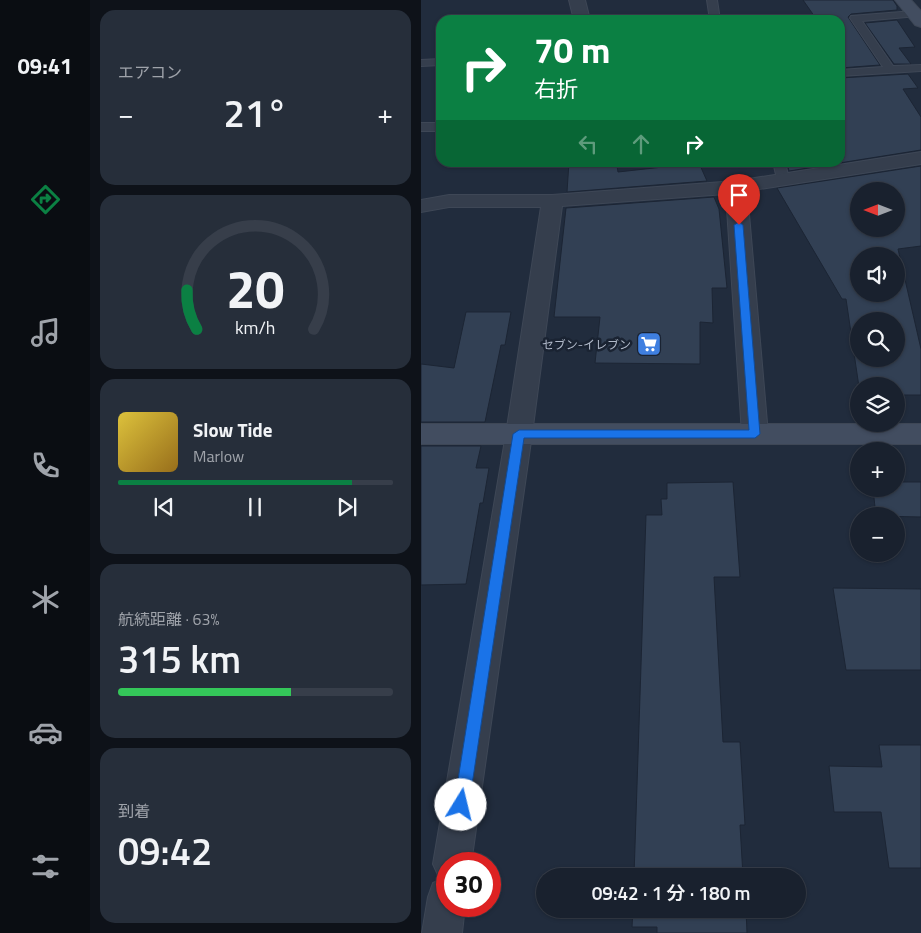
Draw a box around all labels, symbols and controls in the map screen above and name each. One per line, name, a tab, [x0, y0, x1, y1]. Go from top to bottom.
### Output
text: 70 m	[534, 23, 610, 77]
icon: right	[451, 35, 516, 100]
text: 09:41	[18, 49, 72, 83]
text: エアコン	[118, 60, 182, 84]
text: 右折	[534, 72, 578, 106]
text: 21°	[224, 84, 287, 142]
text: −	[118, 92, 134, 135]
text: +	[377, 92, 393, 135]
icon: left	[574, 130, 602, 158]
icon: ahead	[627, 130, 655, 158]
icon: right	[680, 130, 708, 158]
pin	[718, 174, 760, 225]
icon: arrive	[725, 181, 753, 209]
icon: directions	[28, 182, 63, 217]
north arrow	[850, 182, 905, 238]
map controls	[850, 182, 905, 562]
button: sound	[850, 247, 905, 302]
text: 20	[226, 249, 285, 328]
button: search	[850, 312, 905, 367]
text: km/h	[235, 314, 276, 341]
icon: music	[28, 315, 63, 350]
supermarket icon: セブン-イレブン	[636, 331, 662, 357]
place label: セブン-イレブン	[542, 335, 631, 354]
button: layers	[850, 377, 905, 432]
text: Slow Tide	[193, 415, 272, 444]
button: +	[850, 442, 905, 497]
text: Marlow	[193, 444, 244, 468]
icon: phone	[28, 448, 63, 483]
icon: previous	[150, 493, 178, 521]
icon: pause	[241, 493, 269, 521]
icon: next	[333, 493, 361, 521]
button: −	[850, 507, 905, 562]
icon: climate	[28, 582, 63, 617]
text: 航続距離 · 63%	[118, 607, 219, 631]
text: 315 km	[118, 630, 241, 688]
icon: car	[28, 715, 63, 750]
position arrow	[434, 778, 486, 830]
text: 到着	[118, 799, 150, 823]
text: 09:42	[118, 822, 212, 880]
icon: filters	[28, 849, 63, 884]
speed limit sign: 30	[436, 852, 501, 917]
text: 09:42 · 1 分 · 180 m	[592, 878, 750, 907]

